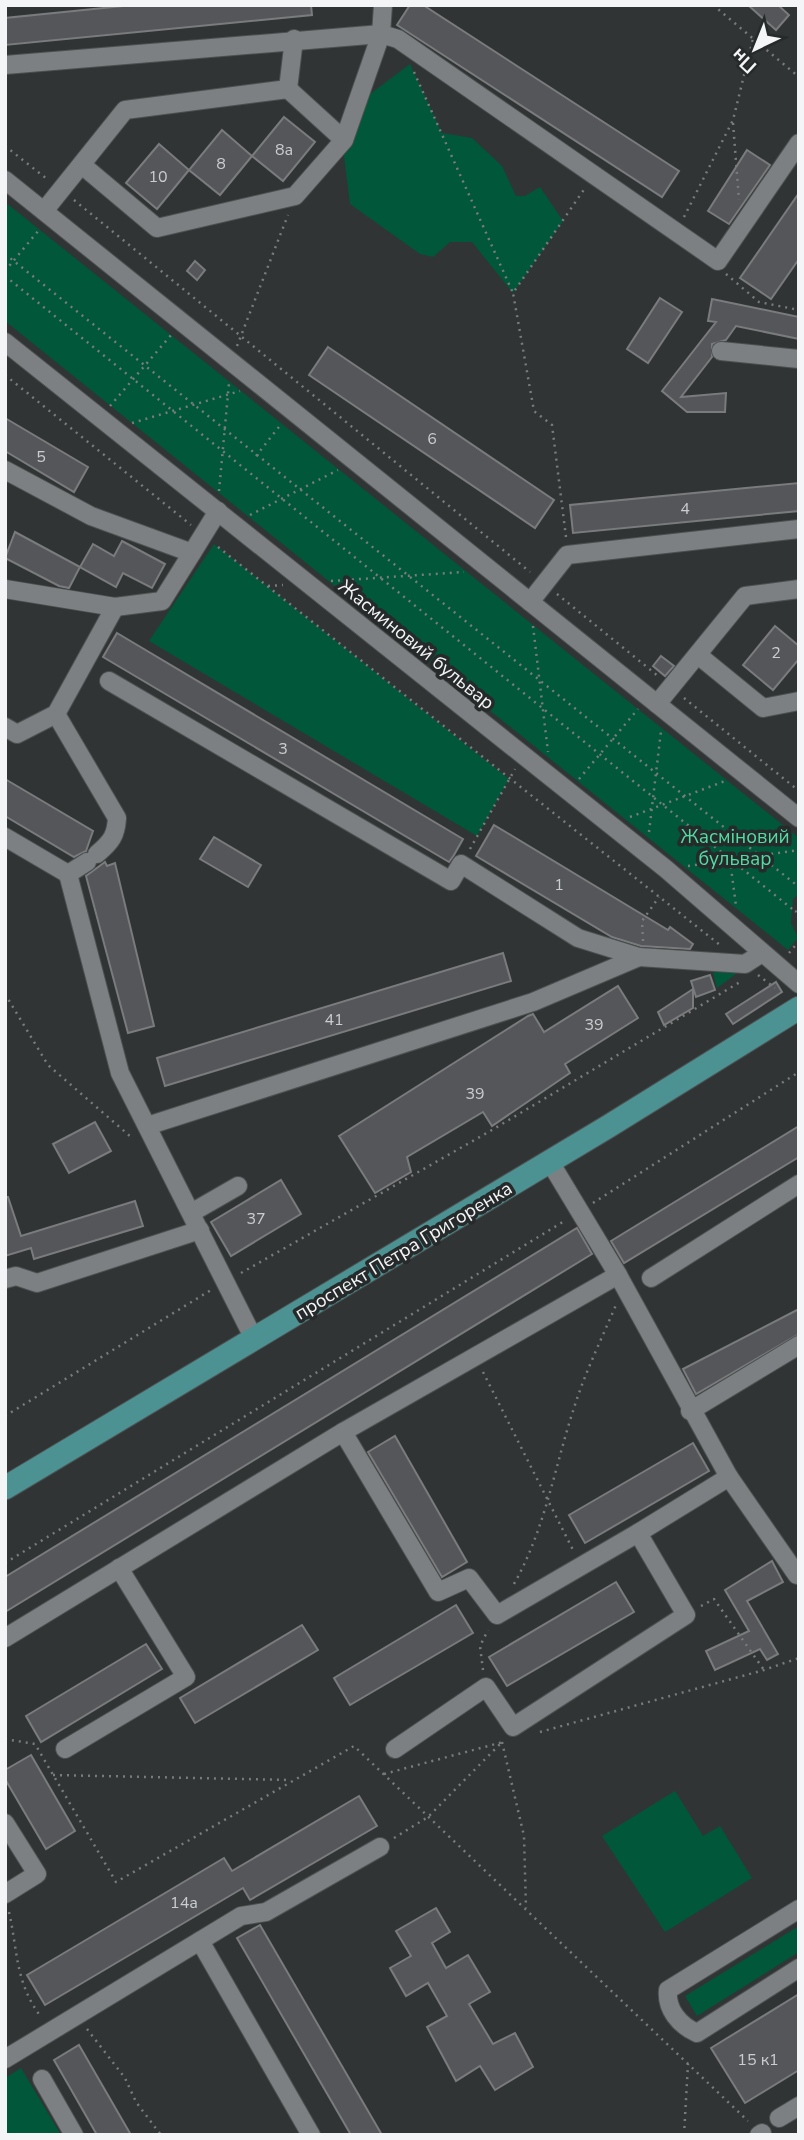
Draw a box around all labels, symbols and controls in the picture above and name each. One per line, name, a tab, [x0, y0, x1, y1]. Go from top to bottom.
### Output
north arrow	[720, 14, 790, 84]
text: Пн	[726, 42, 763, 79]
house number: 8а	[275, 139, 293, 161]
house number: 8	[216, 153, 226, 175]
house number: 10	[148, 166, 168, 188]
house number: 6	[427, 428, 437, 450]
house number: 5	[36, 446, 46, 468]
house number: 4	[680, 498, 690, 520]
street label: Жасминовий бульвар	[333, 574, 500, 716]
house number: 2	[771, 642, 781, 664]
house number: 3	[278, 738, 288, 760]
park label: Жасміновий бульвар	[680, 824, 790, 872]
house number: 1	[554, 874, 564, 896]
house number: 41	[324, 1009, 344, 1031]
house number: 39	[584, 1014, 604, 1036]
house number: 39	[465, 1083, 485, 1105]
street label: проспект Петра Григоренка	[290, 1175, 517, 1326]
house number: 37	[246, 1208, 266, 1230]
house number: 14а	[170, 1892, 198, 1914]
house number: 15 к1	[737, 2049, 779, 2071]

